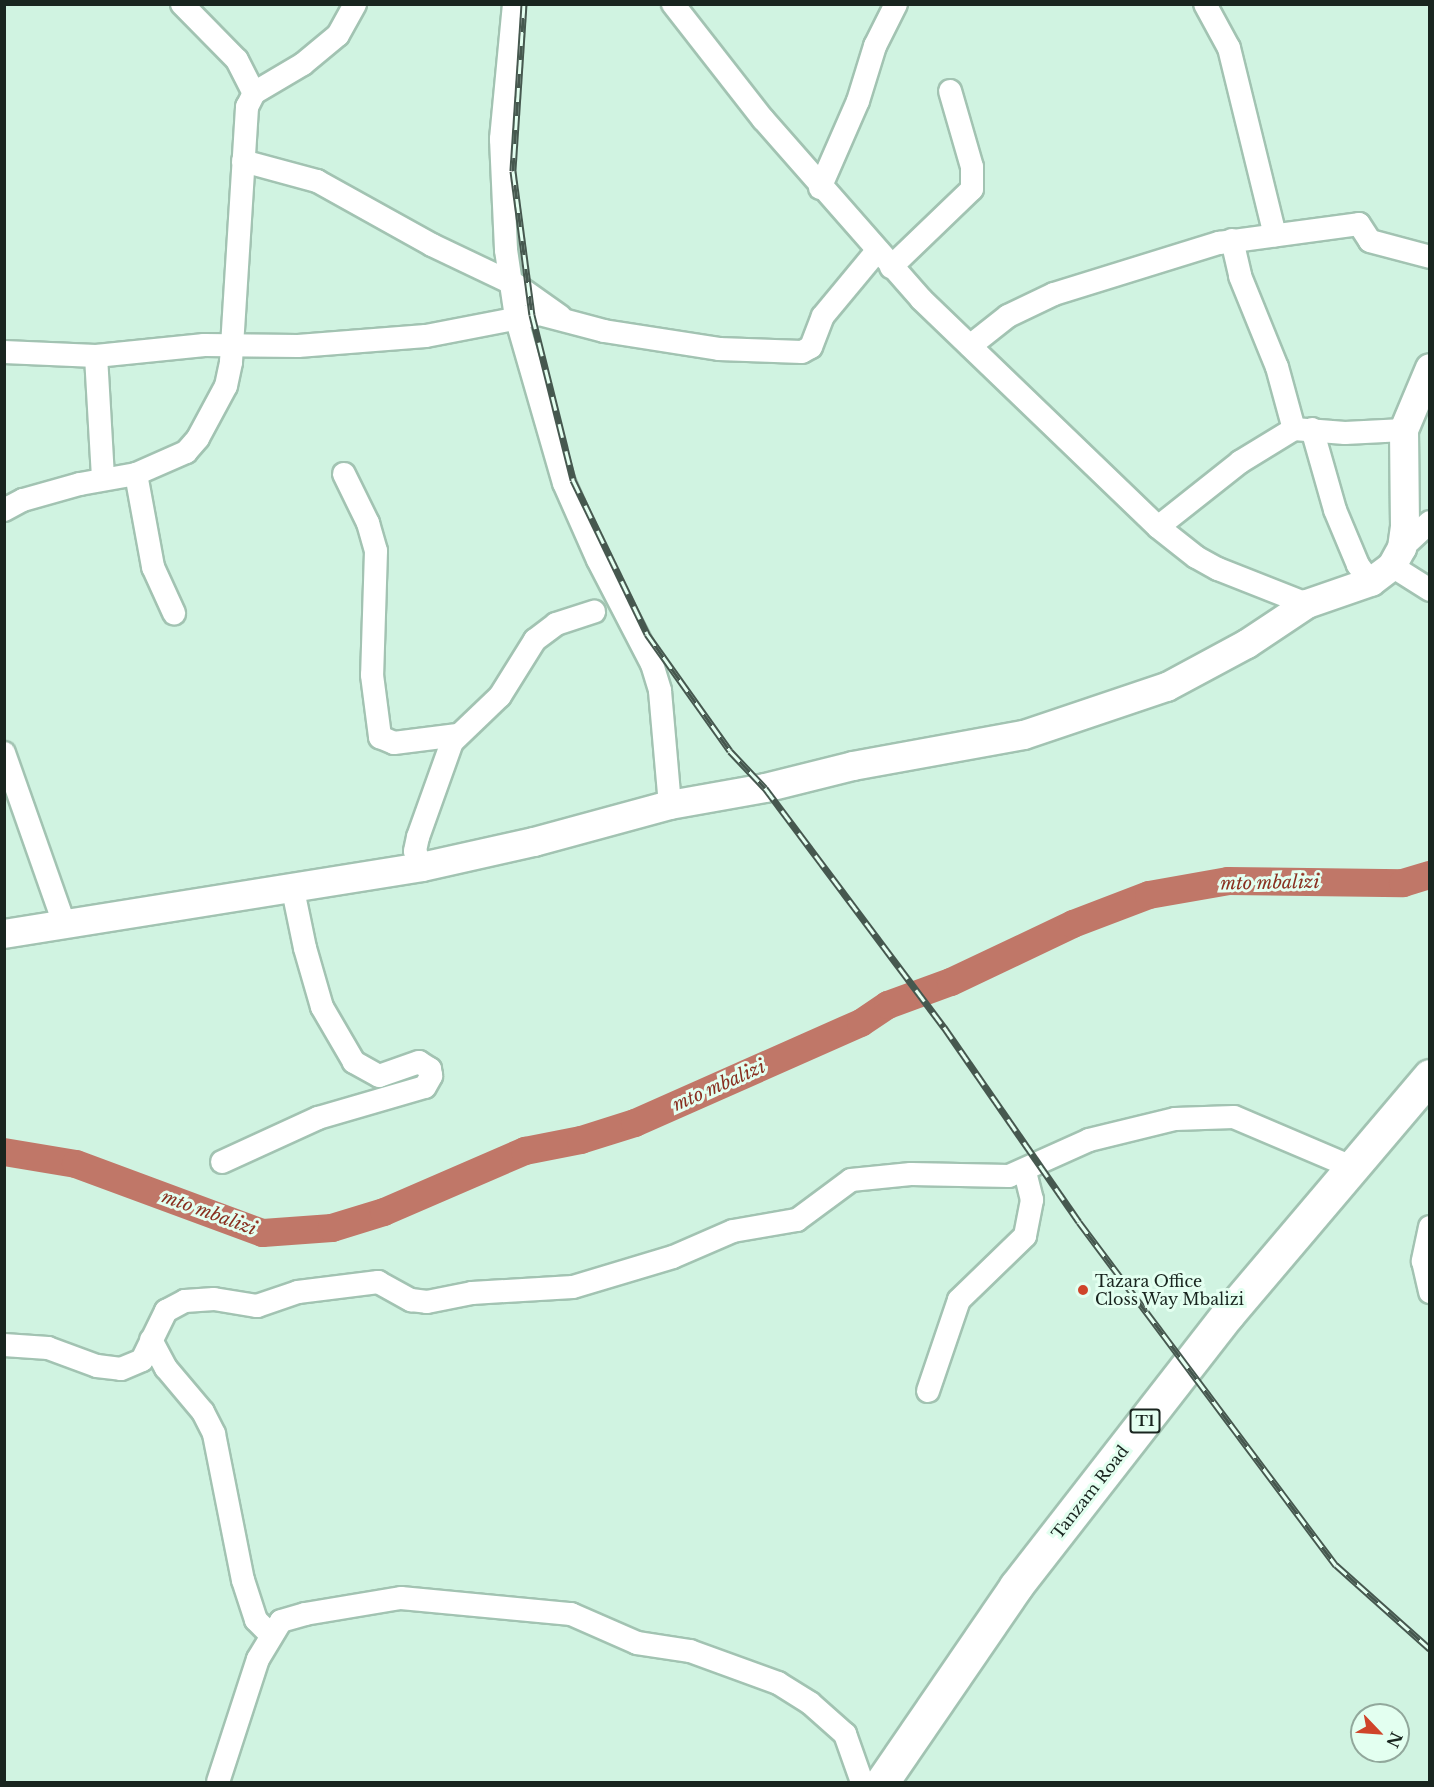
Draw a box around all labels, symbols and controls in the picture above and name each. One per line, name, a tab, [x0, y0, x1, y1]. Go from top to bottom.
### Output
water label: mto mbalizi	[1220, 871, 1320, 895]
water label: mto mbalizi	[669, 1056, 769, 1116]
water label: mto mbalizi	[159, 1186, 259, 1240]
place label: Tazara Office Closs Way Mbalizi	[1095, 1271, 1245, 1309]
marker: Tazara Office Closs Way Mbalizi	[1076, 1283, 1090, 1297]
road number: T1	[1128, 1409, 1162, 1433]
street label: Tanzam Road	[1048, 1441, 1132, 1543]
north arrow	[1350, 1703, 1410, 1763]
text: N	[1382, 1729, 1407, 1751]

